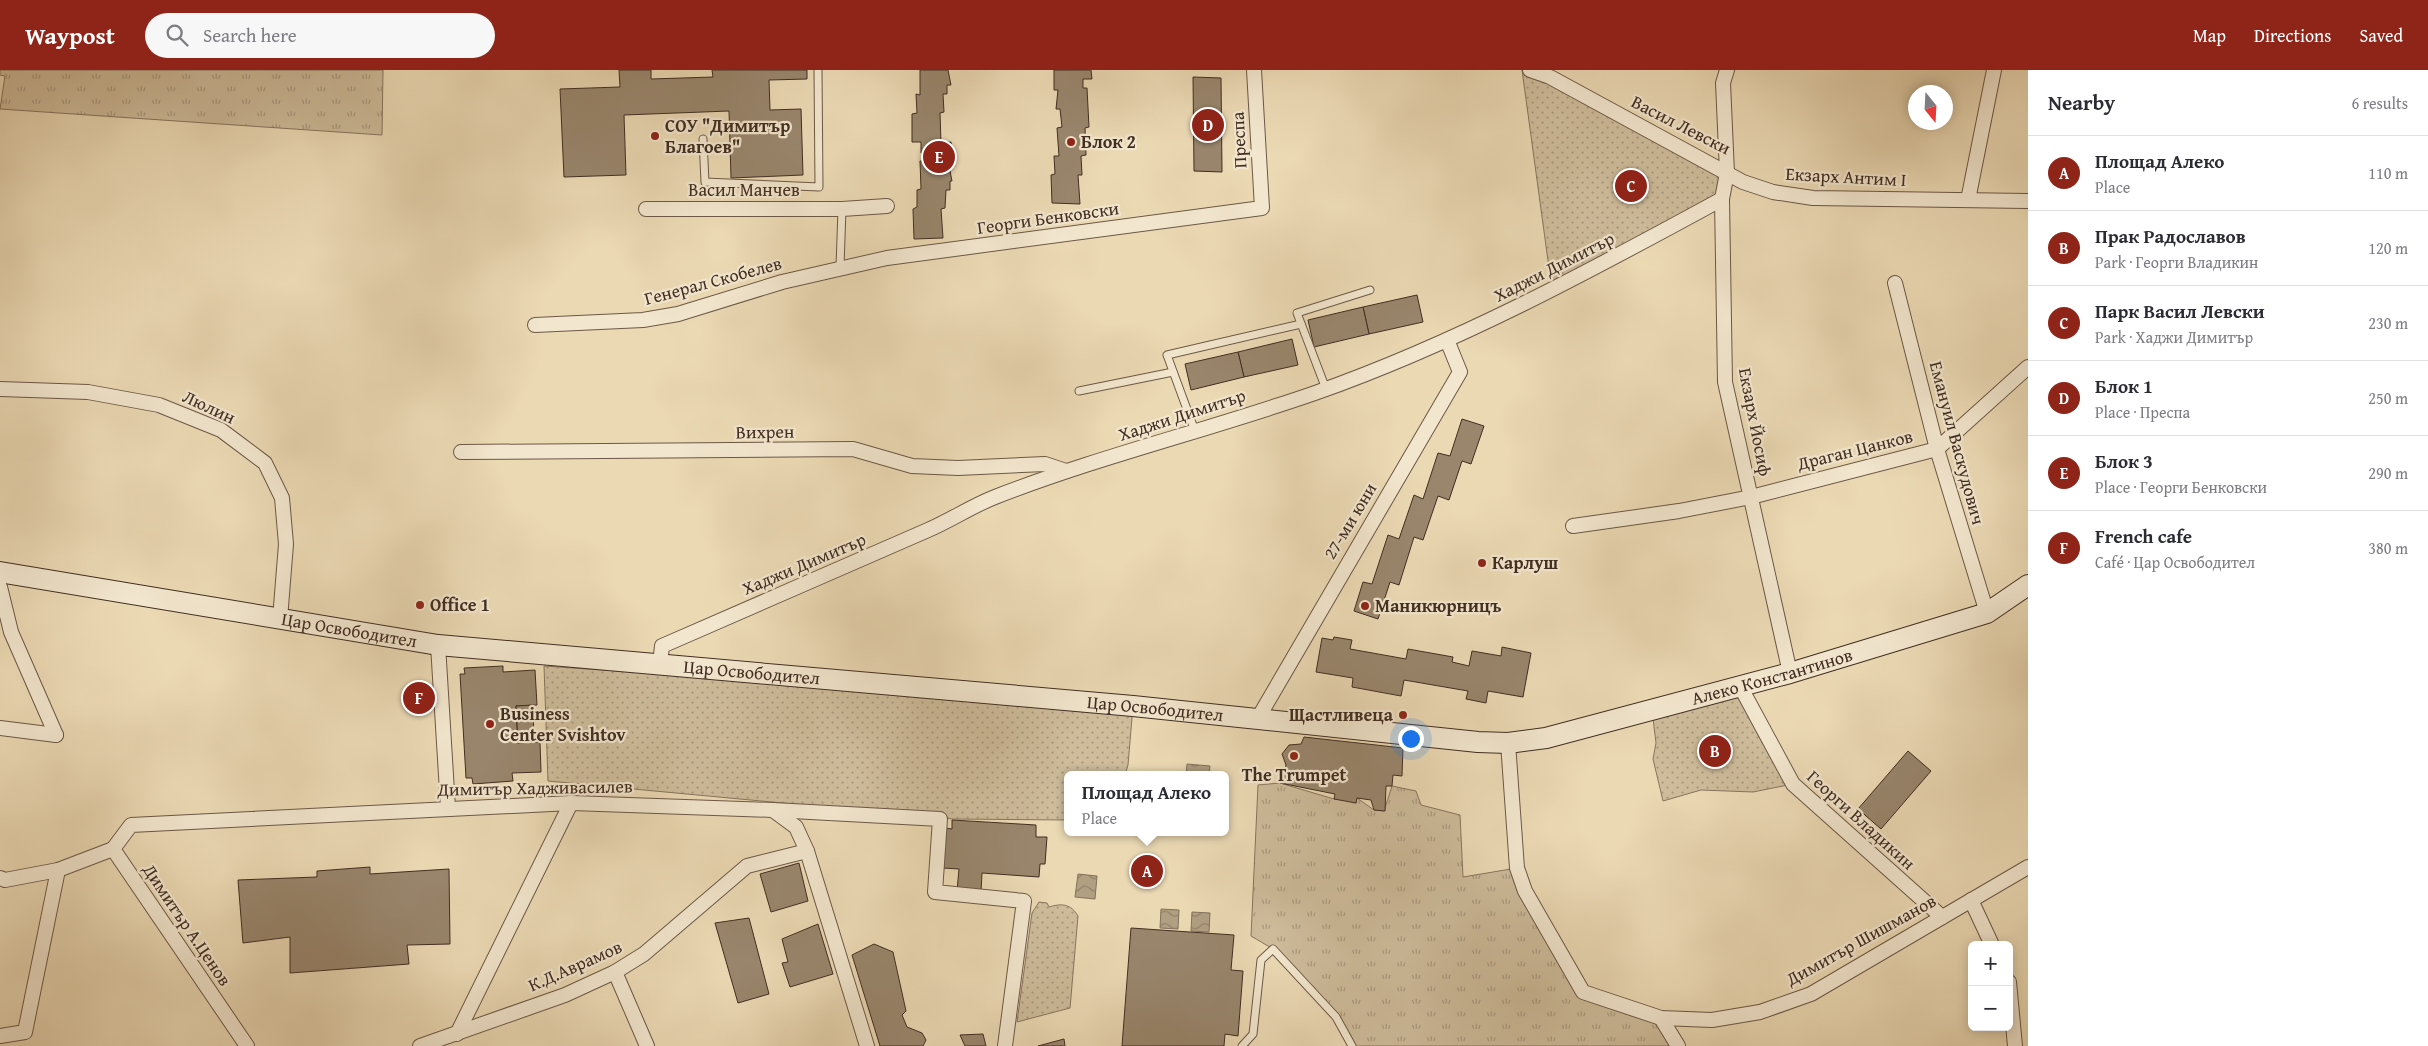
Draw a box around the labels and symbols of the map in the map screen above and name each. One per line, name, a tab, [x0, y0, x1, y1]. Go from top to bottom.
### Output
north arrow	[1908, 85, 1953, 130]
street label: Васил Левски	[1627, 88, 1736, 161]
pin: D	[1192, 106, 1224, 144]
street label: Преспа	[1224, 111, 1253, 169]
place label: СОУ "Димитър Благоев"	[665, 112, 790, 160]
place label: Блок 2	[1081, 128, 1136, 155]
marker: СОУ "Димитър Благоев"	[649, 130, 661, 142]
marker: Блок 2	[1065, 136, 1077, 148]
pin: E	[923, 138, 955, 176]
street label: Екзарх Антим I	[1785, 160, 1907, 193]
pin: C	[1615, 167, 1647, 205]
street label: Васил Манчев	[688, 176, 800, 203]
street label: Георги Бенковски	[975, 194, 1121, 241]
street label: Хаджи Димитър	[1489, 224, 1619, 309]
street label: Генерал Скобелев	[641, 249, 785, 312]
street label: Емануил Васкудович	[1923, 358, 1992, 528]
street label: Екзарх Йосиф	[1732, 365, 1779, 478]
street label: Хаджи Димитър	[1115, 381, 1249, 448]
street label: Люлин	[178, 383, 240, 431]
street label: Вихрен	[735, 417, 795, 446]
street label: Драган Цанков	[1793, 422, 1916, 477]
street label: 27-ми юни	[1316, 477, 1383, 564]
street label: Хаджи Димитър	[738, 525, 870, 602]
place label: Карлуш	[1492, 549, 1559, 576]
marker: Карлуш	[1476, 557, 1488, 569]
place label: Office 1	[430, 591, 490, 618]
place label: Маникюрницъ	[1375, 592, 1502, 619]
marker: Office 1	[414, 599, 426, 611]
marker: Маникюрницъ	[1359, 600, 1371, 612]
street label: Цар Освободител	[280, 605, 419, 654]
street label: Алеко Константинов	[1688, 641, 1856, 712]
street label: Цар Освободител	[682, 653, 821, 691]
pin: F	[403, 679, 435, 717]
street label: Цар Освободител	[1086, 688, 1225, 728]
place label: Business Center Svishtov	[500, 700, 626, 748]
place label: Щастливеца	[1289, 701, 1394, 728]
marker: Щастливеца	[1397, 709, 1409, 721]
marker: Business Center Svishtov	[484, 718, 496, 730]
your location	[1398, 726, 1424, 752]
pin: B	[1699, 732, 1731, 770]
marker: The Trumpet	[1288, 750, 1300, 762]
place label: The Trumpet	[1242, 761, 1346, 788]
street label: Георги Владикин	[1801, 763, 1922, 876]
street label: Димитър Хадживасилев	[436, 772, 633, 803]
pin: A	[1131, 852, 1163, 890]
street label: Димитър А.Ценов	[136, 857, 239, 991]
street label: Димитър Шишманов	[1780, 887, 1941, 993]
street label: К.Д.Аврамов	[524, 933, 626, 998]

